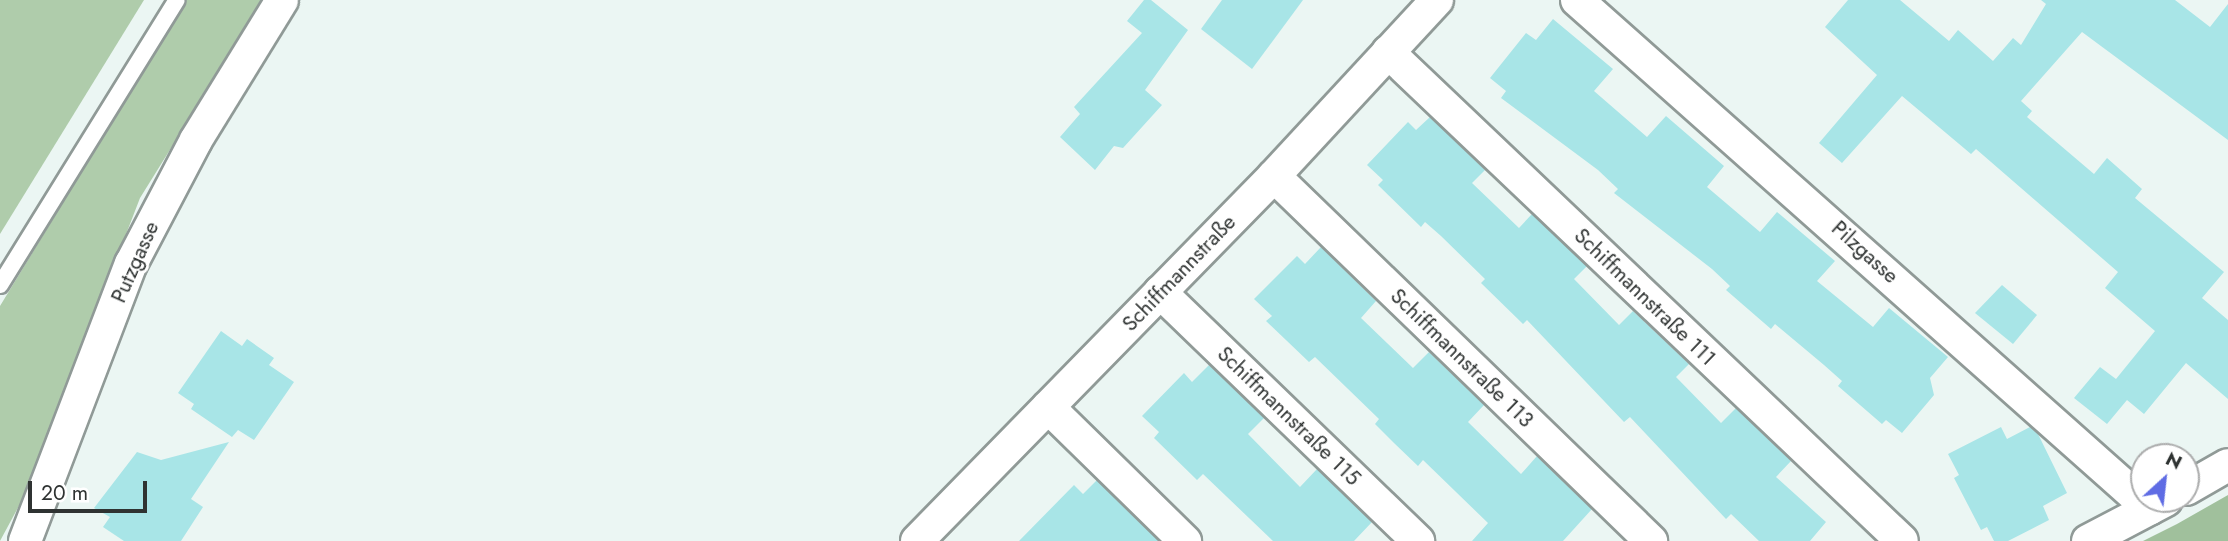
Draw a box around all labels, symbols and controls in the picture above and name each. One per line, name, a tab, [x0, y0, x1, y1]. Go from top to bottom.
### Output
street label: Schiffmannstraße	[1117, 210, 1241, 336]
street label: Pilzgasse	[1826, 216, 1904, 288]
street label: Putzgasse	[106, 217, 164, 307]
street label: Schiffmannstraße 111	[1569, 223, 1721, 371]
street label: Schiffmannstraße 113	[1385, 283, 1539, 433]
street label: Schiffmannstraße 115	[1212, 341, 1366, 491]
north arrow	[2130, 443, 2200, 513]
text: N	[2161, 445, 2187, 476]
scale bar	[32, 468, 150, 512]
text: 20 m	[41, 478, 88, 508]

